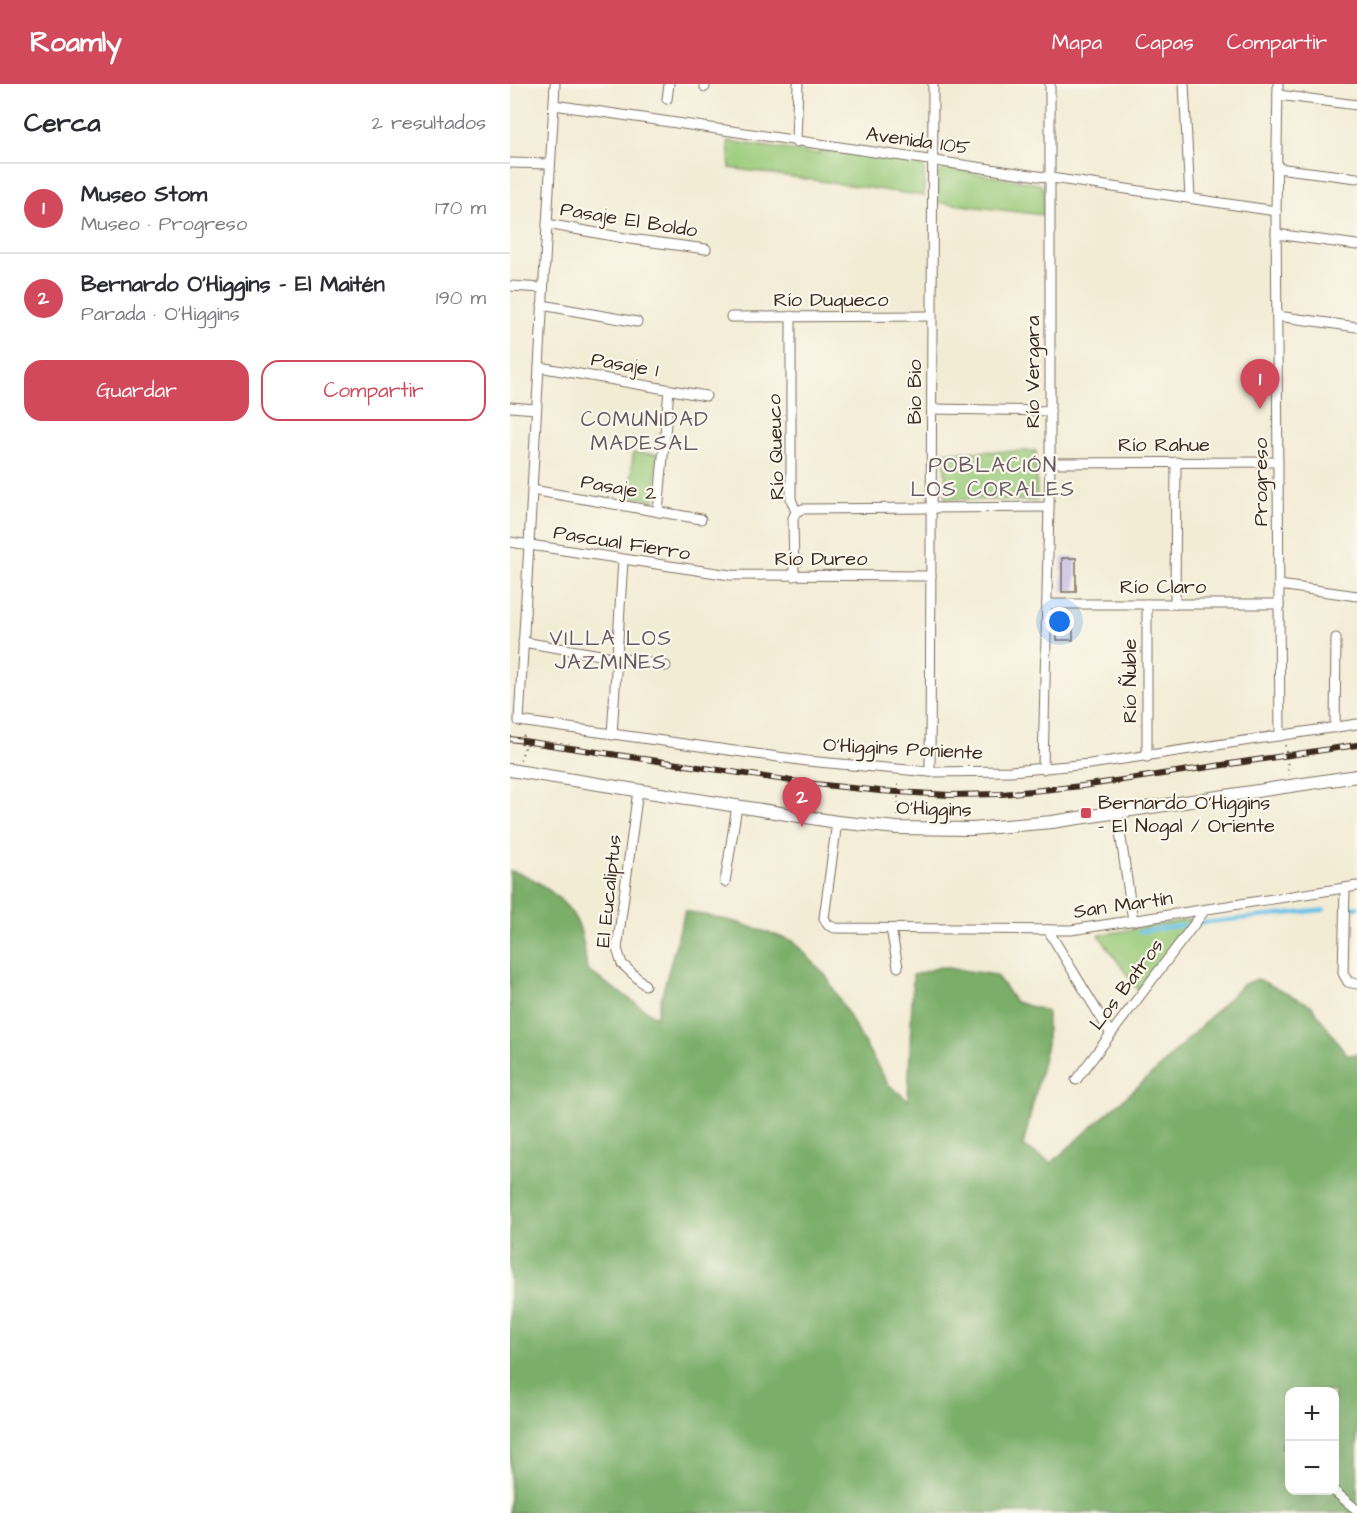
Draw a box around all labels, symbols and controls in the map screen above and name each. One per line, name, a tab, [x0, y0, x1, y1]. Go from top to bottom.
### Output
text: Roamly	[30, 23, 122, 62]
text: Mapa	[1052, 28, 1102, 57]
text: Capas	[1135, 28, 1194, 57]
text: Compartir	[1227, 28, 1327, 57]
text: Cerca	[24, 105, 101, 141]
text: 2 resultados	[372, 109, 486, 137]
street label: Avenida 105	[864, 120, 972, 162]
text: Museo Stom	[81, 179, 207, 210]
text: 1	[42, 194, 45, 222]
text: 170 m	[435, 194, 486, 222]
street label: Pasaje El Boldo	[558, 195, 700, 245]
text: Museo · Progreso	[81, 210, 247, 238]
text: Bernardo O'Higgins - El Maitén	[81, 269, 385, 300]
text: 2	[38, 284, 49, 312]
text: 190 m	[436, 284, 486, 312]
street label: Río Duqueco	[774, 286, 888, 314]
text: Parada · O'Higgins	[81, 300, 240, 328]
street label: Río Vergara	[1019, 316, 1048, 428]
street label: Pasaje 1	[589, 345, 661, 385]
button: Guardar	[24, 360, 249, 421]
button: Compartir	[261, 360, 486, 421]
street label: Bio Bio	[901, 360, 929, 425]
pin: 1	[1240, 360, 1280, 409]
street label: Río Queuco	[760, 394, 792, 500]
district label: COMUNIDAD MADESAL	[581, 405, 709, 458]
street label: Río Rahue	[1118, 431, 1210, 459]
street label: Progreso	[1247, 438, 1276, 526]
district label: POBLACIÓN LOS CORALES	[911, 451, 1075, 504]
street label: Pasaje 2	[578, 468, 660, 509]
street label: Pascual Fierro	[551, 518, 692, 568]
street label: Río Dureo	[775, 545, 867, 573]
street label: Río Claro	[1120, 573, 1206, 601]
your location	[1045, 607, 1074, 636]
district label: VILLA LOS JAZMINES	[550, 624, 672, 677]
street label: Río Ñuble	[1116, 639, 1144, 723]
street label: O'Higgins Poniente	[822, 731, 984, 768]
pin: 2	[782, 778, 822, 827]
place label: Bernardo O'Higgins - El Nogal / Oriente	[1098, 789, 1275, 841]
street label: O'Higgins	[896, 794, 972, 825]
marker: Bernardo O'Higgins - El Nogal / Oriente	[1079, 806, 1093, 820]
street label: El Eucaliptus	[589, 833, 629, 949]
street label: San Martín	[1072, 884, 1175, 926]
street label: Los Batros	[1083, 933, 1170, 1036]
map controls	[1285, 1387, 1339, 1495]
button: +	[1285, 1387, 1339, 1441]
button: −	[1285, 1441, 1339, 1495]

